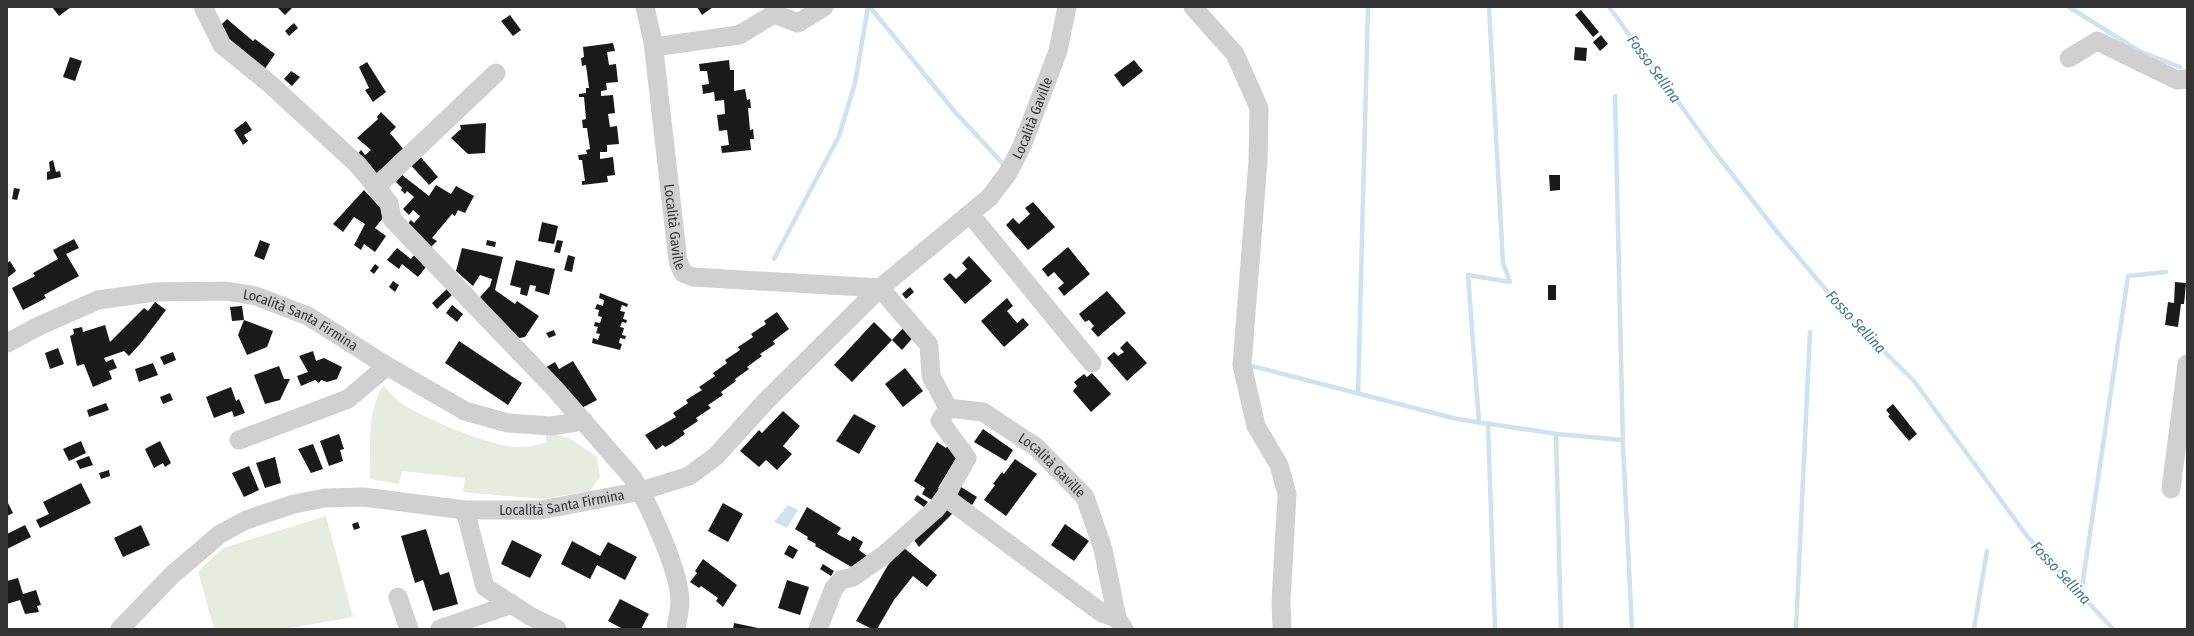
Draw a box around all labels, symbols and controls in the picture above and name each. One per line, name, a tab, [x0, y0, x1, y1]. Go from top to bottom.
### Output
water label: Fosso Sellina	[1623, 32, 1685, 107]
street label: Località Gaville	[1009, 75, 1056, 162]
street label: Località Gaville	[660, 183, 689, 273]
street label: Località Santa Firmina	[242, 286, 361, 355]
water label: Fosso Sellina	[1822, 287, 1890, 357]
street label: Località Gaville	[1015, 430, 1089, 501]
street label: Località Santa Firmina	[499, 486, 626, 519]
water label: Fosso Sellina	[2027, 538, 2095, 608]

